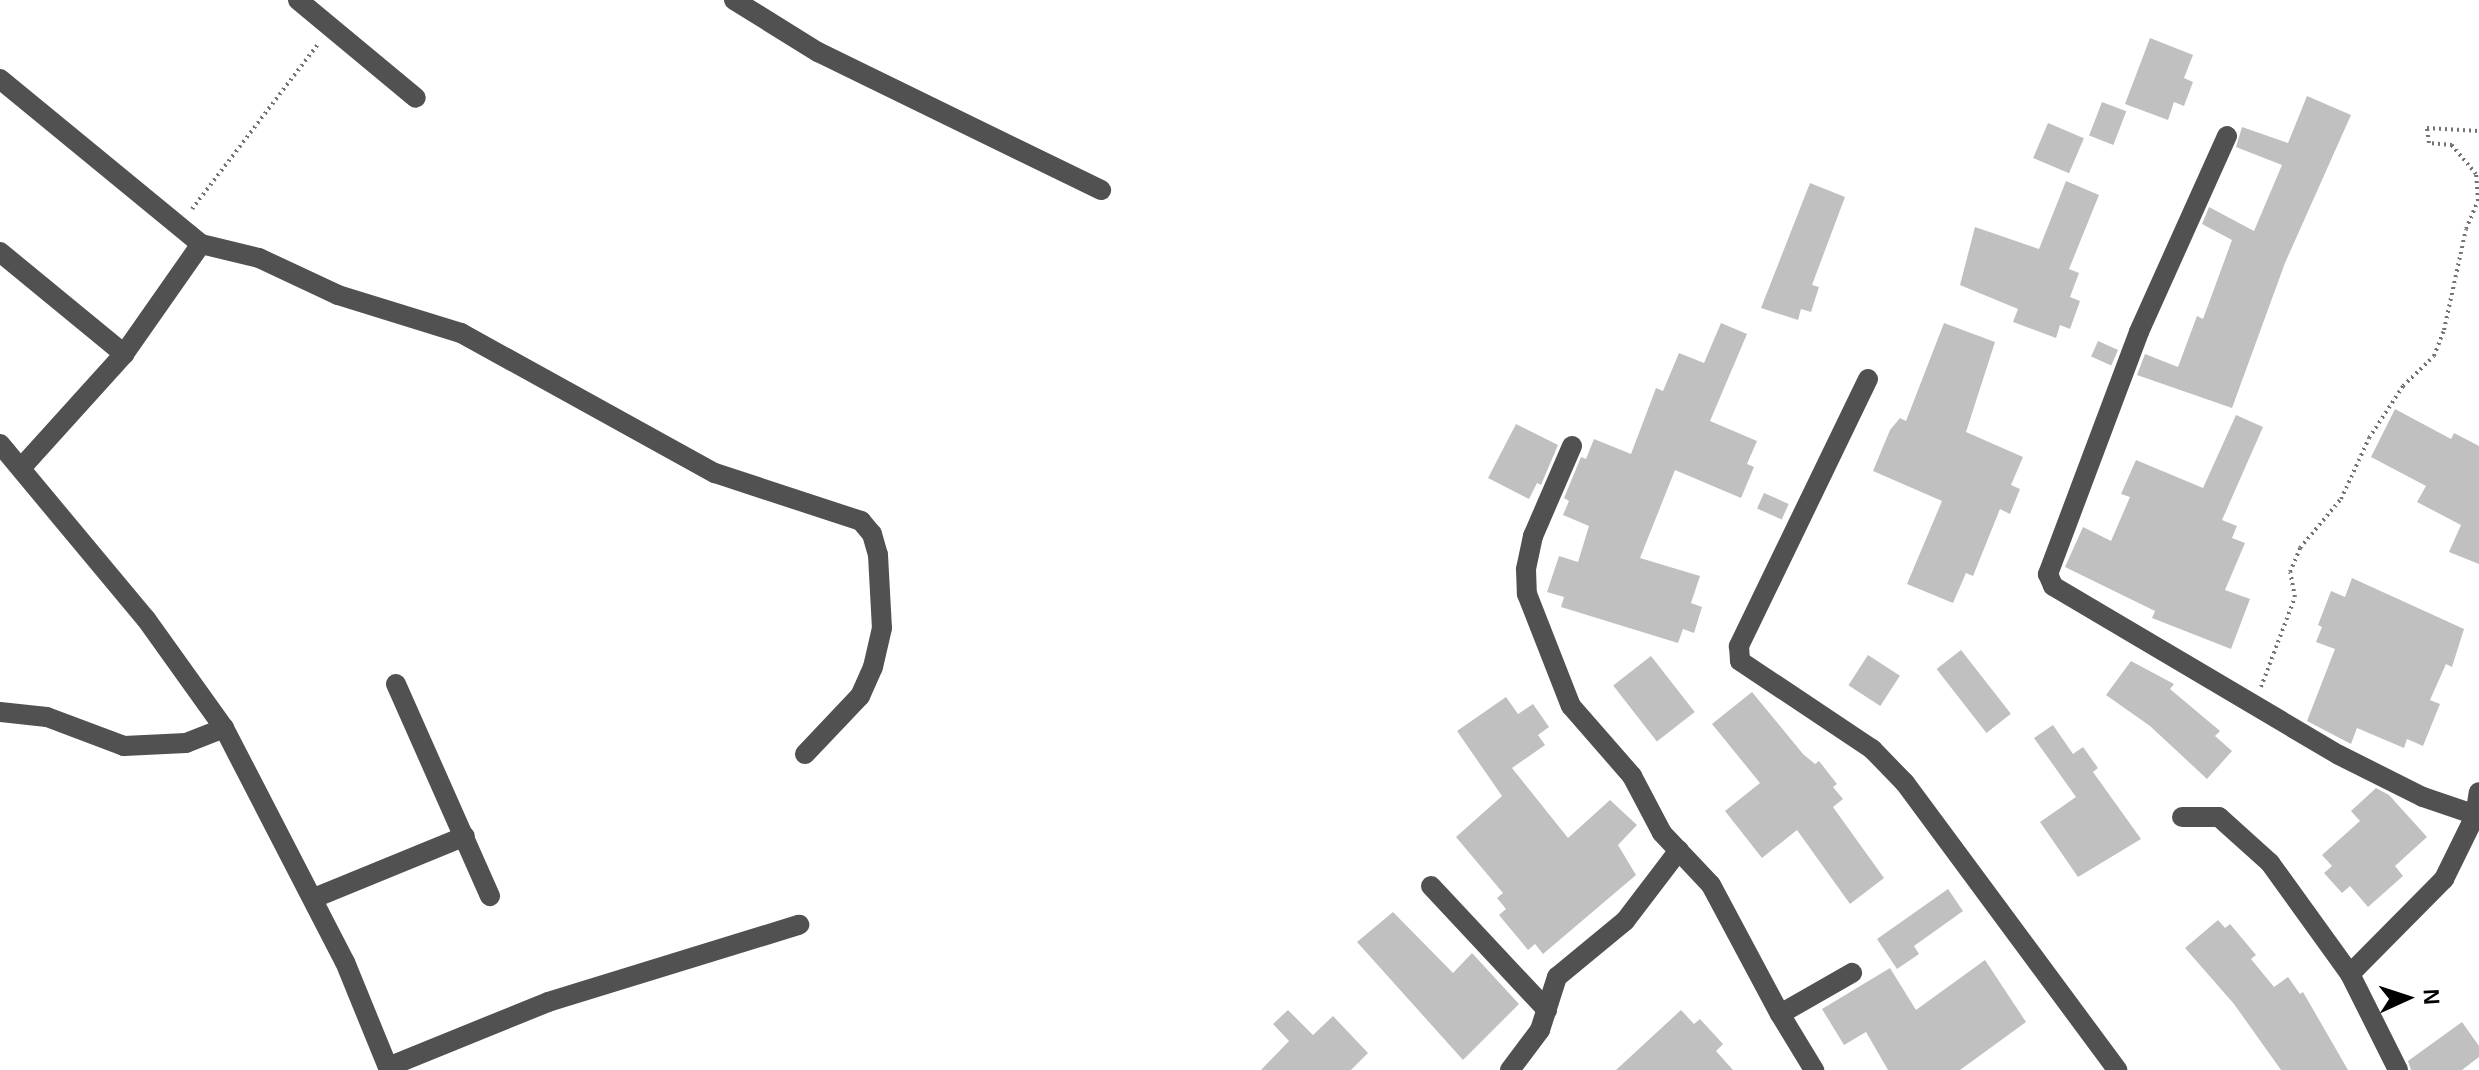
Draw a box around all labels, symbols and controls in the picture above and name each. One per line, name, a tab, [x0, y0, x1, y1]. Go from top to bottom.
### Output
north arrow	[2367, 958, 2447, 1038]
text: N	[2419, 988, 2444, 1005]

